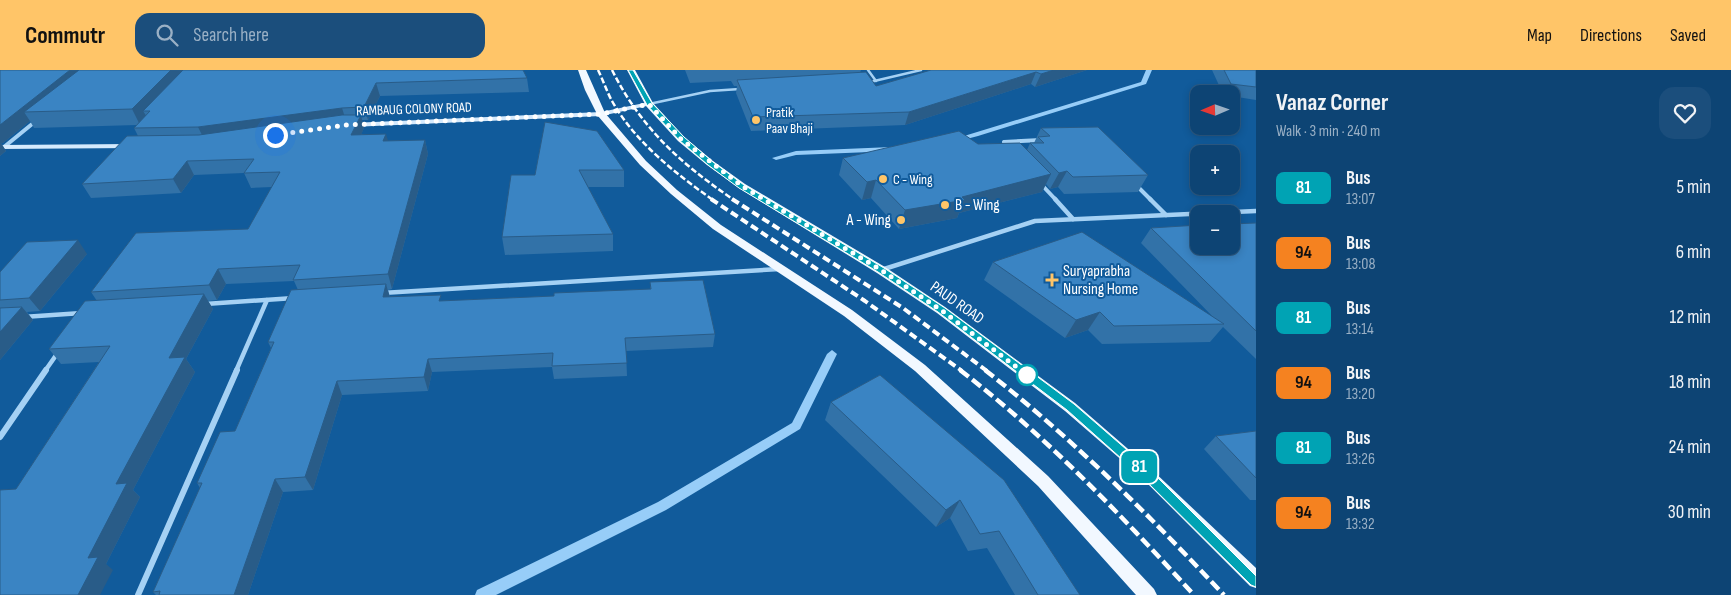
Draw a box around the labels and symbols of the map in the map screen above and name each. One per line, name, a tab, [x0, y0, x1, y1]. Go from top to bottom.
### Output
north arrow	[1190, 85, 1240, 135]
street label: RAMBAUG COLONY ROAD	[356, 98, 472, 120]
place label: Pratik Paav Bhaji	[766, 104, 813, 137]
marker: Pratik Paav Bhaji	[750, 114, 762, 126]
your location	[263, 123, 288, 148]
place label: C - Wing	[893, 171, 933, 188]
marker: C - Wing	[877, 173, 889, 185]
place label: B - Wing	[955, 196, 1000, 215]
marker: B - Wing	[939, 199, 951, 211]
place label: A - Wing	[846, 211, 891, 230]
marker: A - Wing	[895, 214, 907, 226]
place label: Suryaprabha Nursing Home	[1063, 262, 1138, 299]
marker: Suryaprabha Nursing Home	[1045, 273, 1059, 287]
street label: PAUD ROAD	[926, 278, 988, 328]
unlabelled marker	[1016, 364, 1038, 386]
line badge: 81	[1116, 451, 1162, 483]

